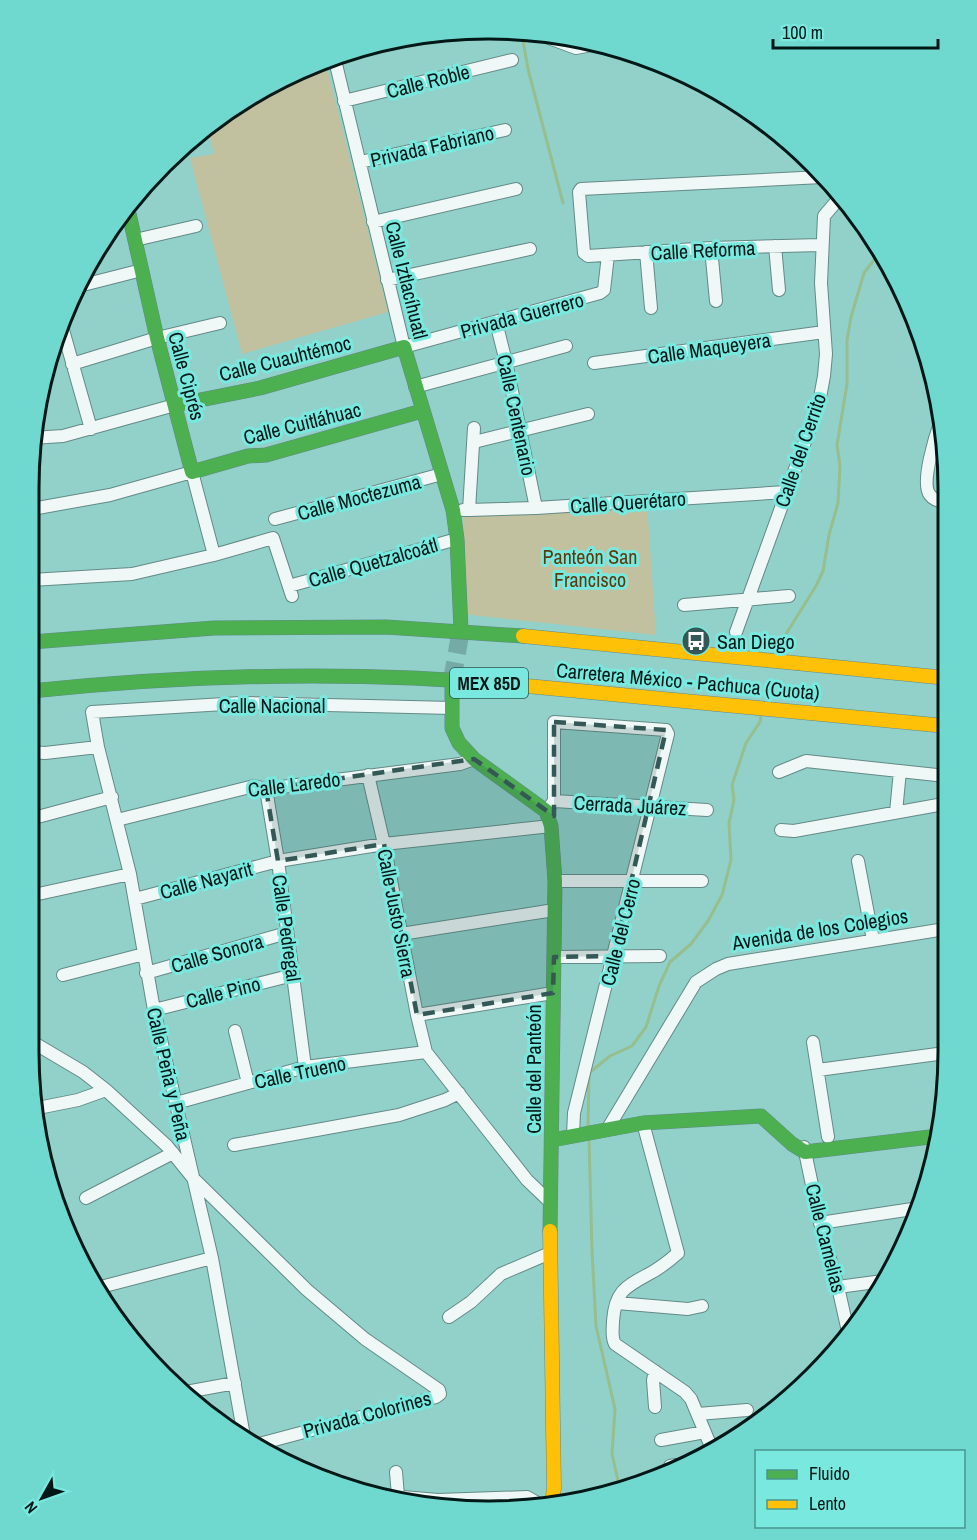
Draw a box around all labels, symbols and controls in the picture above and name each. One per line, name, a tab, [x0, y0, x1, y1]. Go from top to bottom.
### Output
scale bar	[773, 12, 938, 50]
text: 100 m	[782, 20, 823, 45]
street label: Calle Roble	[384, 58, 472, 104]
street label: Privada Fabriano	[368, 119, 496, 173]
street label: Calle Iztlacíhuatl	[379, 218, 435, 342]
street label: Calle Reforma	[650, 234, 756, 266]
street label: Privada Guerrero	[457, 286, 587, 344]
street label: Calle Maqueyera	[646, 326, 772, 370]
street label: Calle Ciprés	[162, 329, 212, 423]
street label: Calle Cuauhtémoc	[216, 329, 354, 387]
street label: Calle Centenario	[491, 352, 543, 478]
street label: Calle del Cerrito	[768, 390, 832, 510]
street label: Calle Cuitláhuac	[240, 395, 364, 451]
street label: Calle Moctezuma	[294, 468, 424, 526]
street label: Calle Querétaro	[569, 484, 687, 520]
street label: Calle Quetzalcoátl	[305, 531, 441, 593]
park label: Panteón San Francisco	[543, 543, 637, 593]
bus stop icon: San Diego	[680, 625, 712, 657]
place label: San Diego	[717, 628, 795, 655]
street label: Carretera México - Pachuca (Cuota)	[555, 656, 821, 706]
road number: MEX 85D	[450, 668, 528, 698]
street label: Calle Nacional	[219, 692, 325, 719]
street label: Calle Laredo	[246, 765, 342, 803]
street label: Cerrada Juárez	[573, 789, 687, 821]
street label: Calle Justo Sierra	[371, 846, 423, 980]
street label: Calle Nayarit	[157, 855, 256, 905]
street label: Calle Pedregal	[266, 873, 308, 983]
street label: Calle del Cerro	[594, 876, 646, 988]
street label: Avenida de los Colegios	[729, 902, 910, 956]
street label: Calle Sonora	[168, 927, 266, 979]
street label: Calle Pino	[183, 970, 263, 1014]
street label: Calle del Panteón	[520, 1004, 547, 1134]
street label: Calle Peña y Peña	[141, 1005, 197, 1143]
street label: Calle Trueno	[252, 1049, 348, 1095]
street label: Calle Camelias	[799, 1181, 853, 1295]
street label: Privada Colorines	[300, 1384, 434, 1444]
legend	[755, 1450, 965, 1528]
text: Fluido	[809, 1461, 850, 1486]
north arrow	[12, 1468, 72, 1528]
text: Lento	[809, 1491, 846, 1516]
text: N	[19, 1497, 42, 1518]

